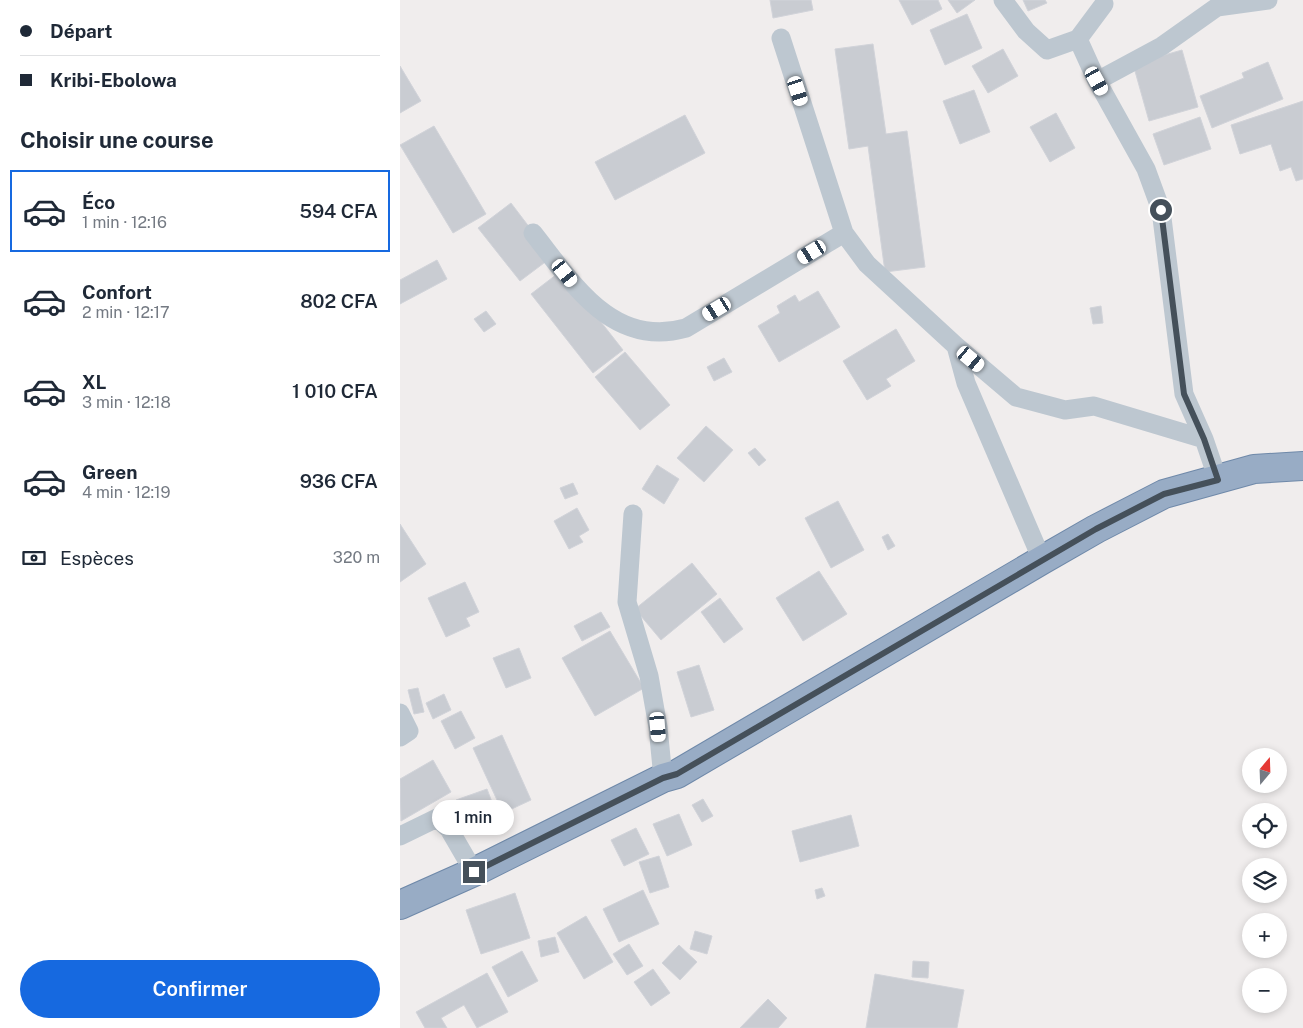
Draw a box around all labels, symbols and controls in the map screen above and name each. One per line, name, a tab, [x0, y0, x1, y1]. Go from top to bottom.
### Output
text: Départ	[50, 20, 113, 42]
car	[1083, 64, 1110, 98]
text: Kribi-Ebolowa	[50, 69, 177, 91]
car	[786, 74, 809, 108]
text: Choisir une course	[20, 127, 214, 153]
icon: car	[22, 189, 67, 234]
text: Éco	[82, 191, 115, 213]
route start	[1150, 199, 1172, 221]
text: 594 CFA	[299, 200, 378, 222]
text: 1 min · 12:16	[82, 213, 167, 232]
car	[795, 238, 828, 266]
car	[549, 257, 580, 289]
icon: car	[22, 279, 67, 324]
text: Confort	[82, 281, 152, 303]
text: 802 CFA	[300, 290, 378, 312]
car	[700, 295, 733, 323]
text: 2 min · 12:17	[82, 303, 170, 322]
car	[954, 344, 987, 374]
icon: car	[22, 369, 67, 414]
text: XL	[82, 371, 107, 393]
text: 1 010 CFA	[292, 380, 378, 402]
text: 3 min · 12:18	[82, 393, 171, 412]
icon: car	[22, 459, 67, 504]
text: Green	[82, 461, 137, 483]
text: 936 CFA	[300, 470, 378, 492]
text: 4 min · 12:19	[82, 483, 171, 502]
icon: cash	[20, 544, 48, 572]
text: Espèces	[60, 547, 134, 569]
text: 320 m	[333, 548, 380, 567]
car	[649, 711, 666, 743]
north arrow	[1242, 748, 1288, 792]
map controls	[1242, 748, 1287, 1013]
callout: 1 min	[433, 800, 515, 834]
button: locate	[1242, 803, 1287, 848]
text: 1 min	[454, 808, 492, 827]
button: layers	[1242, 858, 1287, 903]
route end	[463, 861, 485, 883]
button: +	[1242, 913, 1287, 958]
button: Confirmer	[20, 960, 380, 1018]
button: −	[1242, 968, 1287, 1013]

